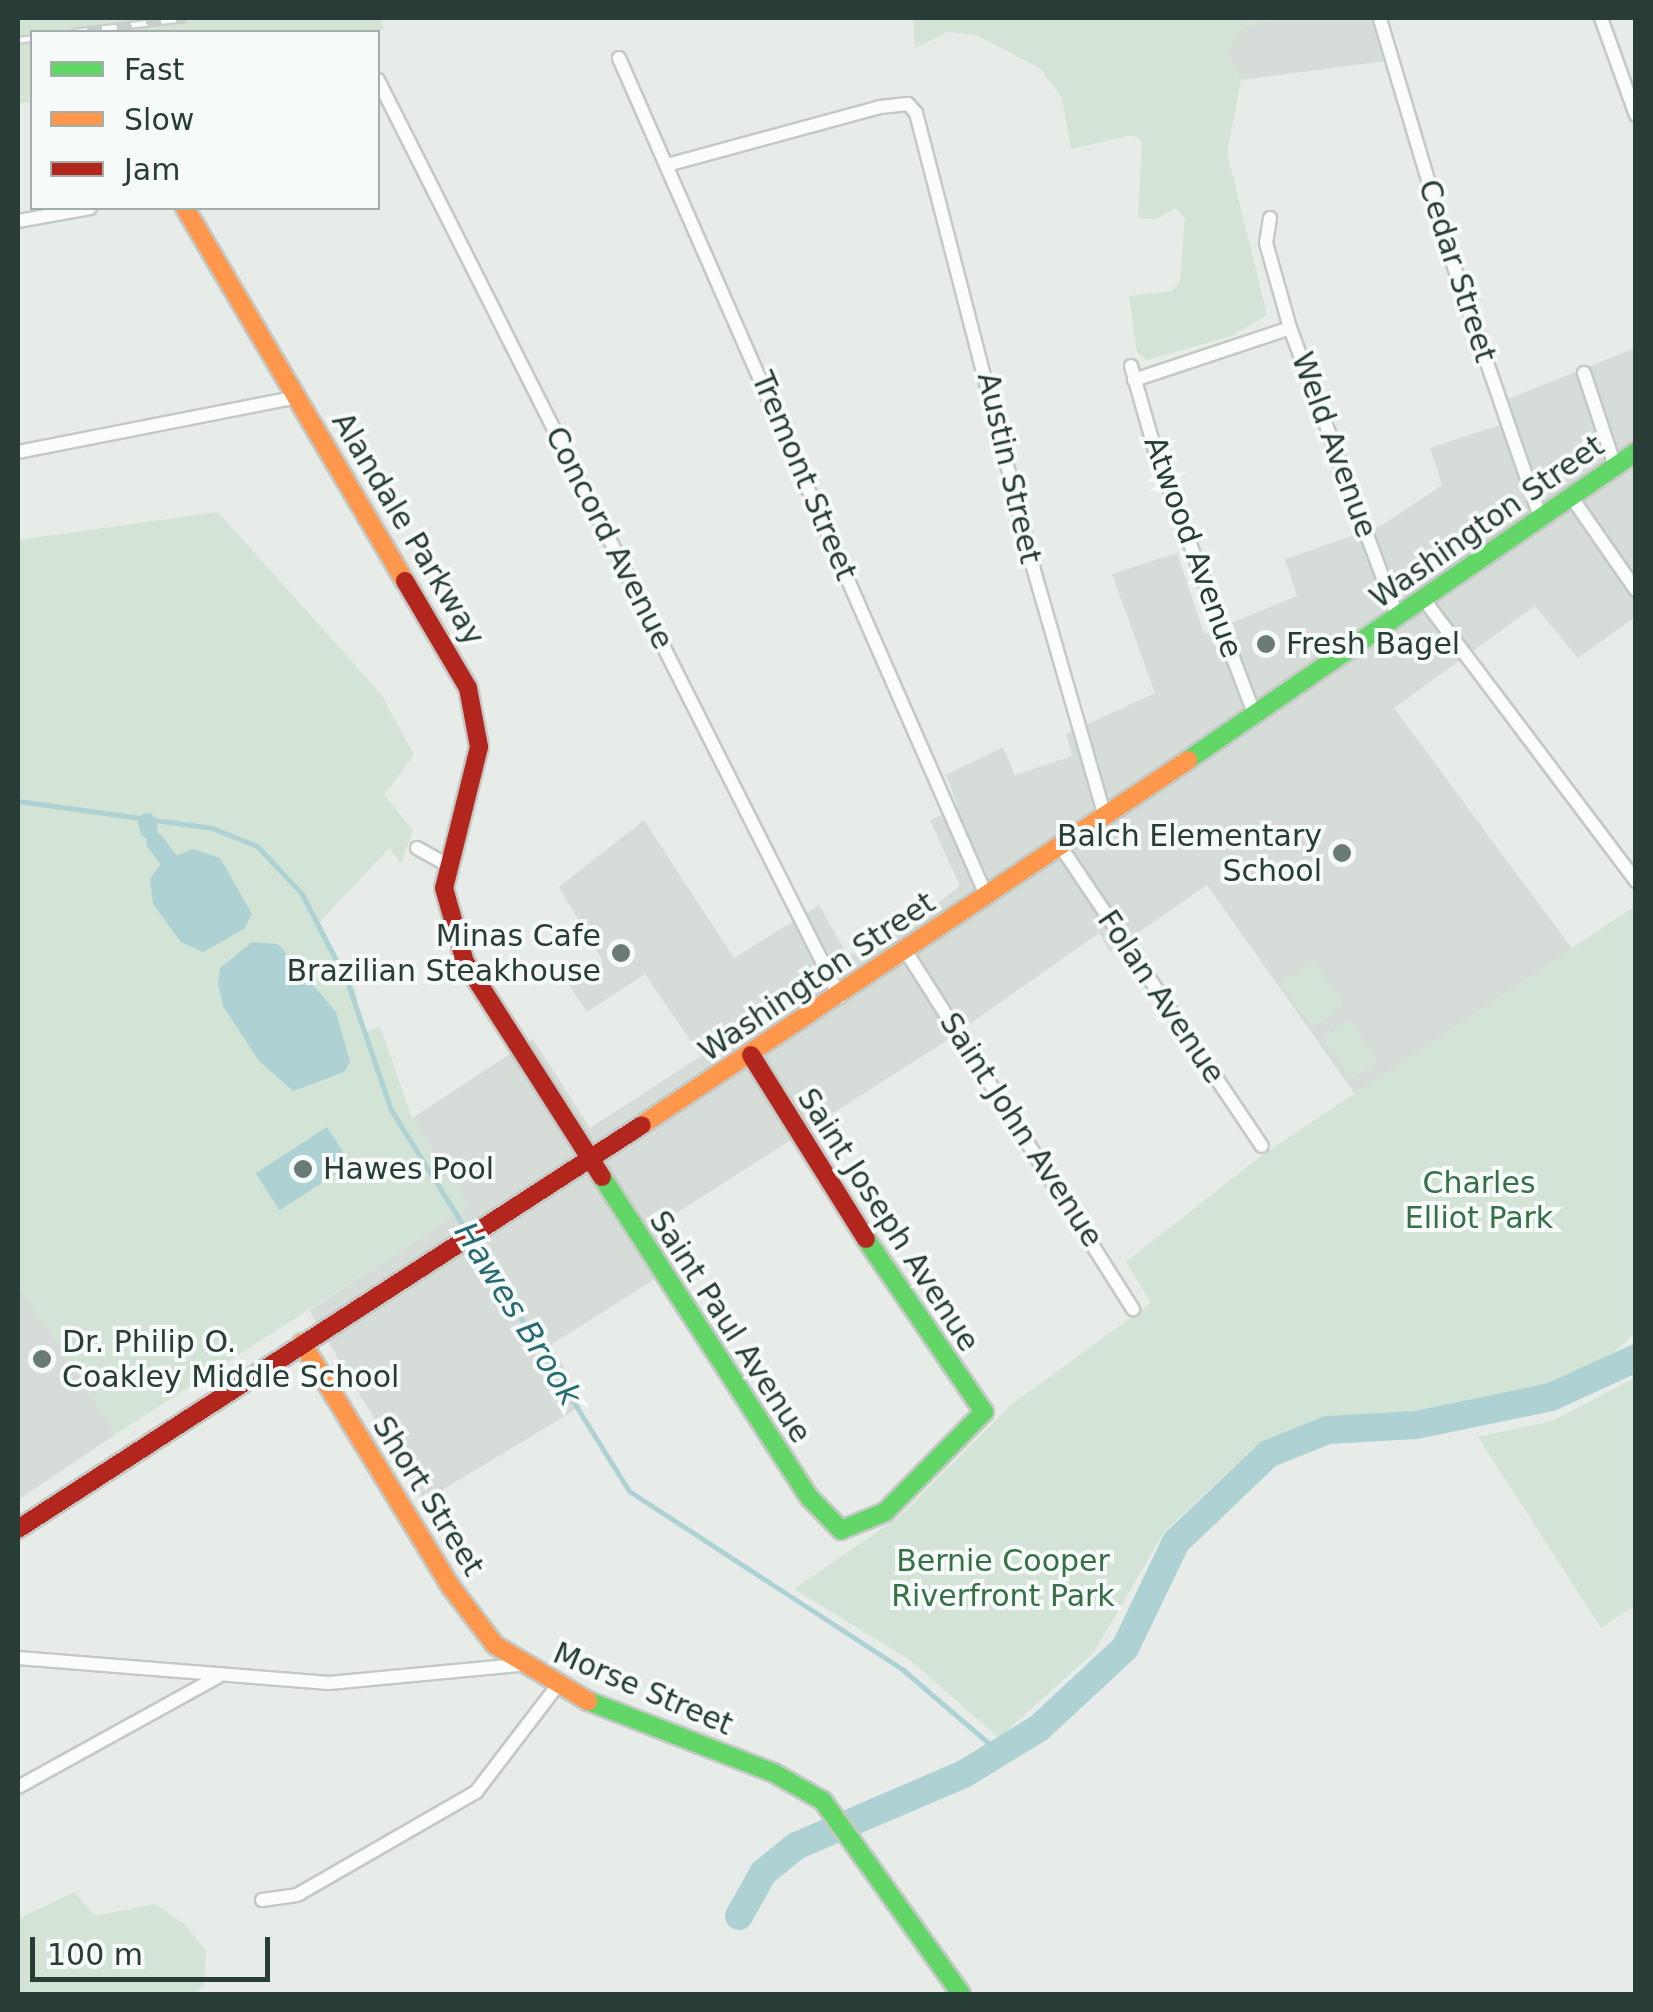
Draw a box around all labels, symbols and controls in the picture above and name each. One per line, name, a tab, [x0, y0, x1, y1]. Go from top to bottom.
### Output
legend	[30, 30, 380, 210]
text: Fast	[124, 52, 184, 87]
text: Slow	[124, 102, 194, 137]
text: Jam	[124, 152, 180, 187]
street label: Cedar Street	[1411, 175, 1503, 367]
street label: Weld Avenue	[1284, 347, 1384, 543]
street label: Tremont Street	[744, 366, 864, 586]
street label: Austin Street	[970, 369, 1048, 567]
street label: Alandale Parkway	[324, 406, 492, 652]
street label: Concord Avenue	[537, 421, 681, 655]
street label: Washington Street	[1363, 428, 1611, 616]
street label: Atwood Avenue	[1136, 431, 1250, 663]
place label: Fresh Bagel	[1286, 626, 1460, 662]
marker: Fresh Bagel	[1255, 633, 1277, 655]
place label: Balch Elementary School	[1057, 818, 1322, 888]
marker: Balch Elementary School	[1331, 842, 1353, 864]
street label: Washington Street	[692, 885, 942, 1069]
street label: Folan Avenue	[1090, 904, 1232, 1090]
place label: Minas Cafe Brazilian Steakhouse	[287, 918, 601, 988]
marker: Minas Cafe Brazilian Steakhouse	[610, 942, 632, 964]
street label: Saint John Avenue	[932, 1006, 1110, 1254]
street label: Saint Joseph Avenue	[789, 1082, 987, 1358]
place label: Hawes Pool	[323, 1151, 494, 1187]
marker: Hawes Pool	[292, 1158, 314, 1180]
park label: Charles Elliot Park	[1405, 1165, 1553, 1236]
street label: Saint Paul Avenue	[642, 1204, 818, 1450]
water label: Hawes Brook	[446, 1215, 590, 1413]
place label: Dr. Philip O. Coakley Middle School	[62, 1324, 399, 1394]
marker: Dr. Philip O. Coakley Middle School	[31, 1348, 53, 1370]
street label: Short Street	[365, 1410, 491, 1582]
park label: Bernie Cooper Riverfront Park	[891, 1543, 1115, 1614]
street label: Morse Street	[548, 1635, 738, 1743]
scale bar	[35, 1917, 275, 1979]
text: 100 m	[47, 1937, 143, 1972]

